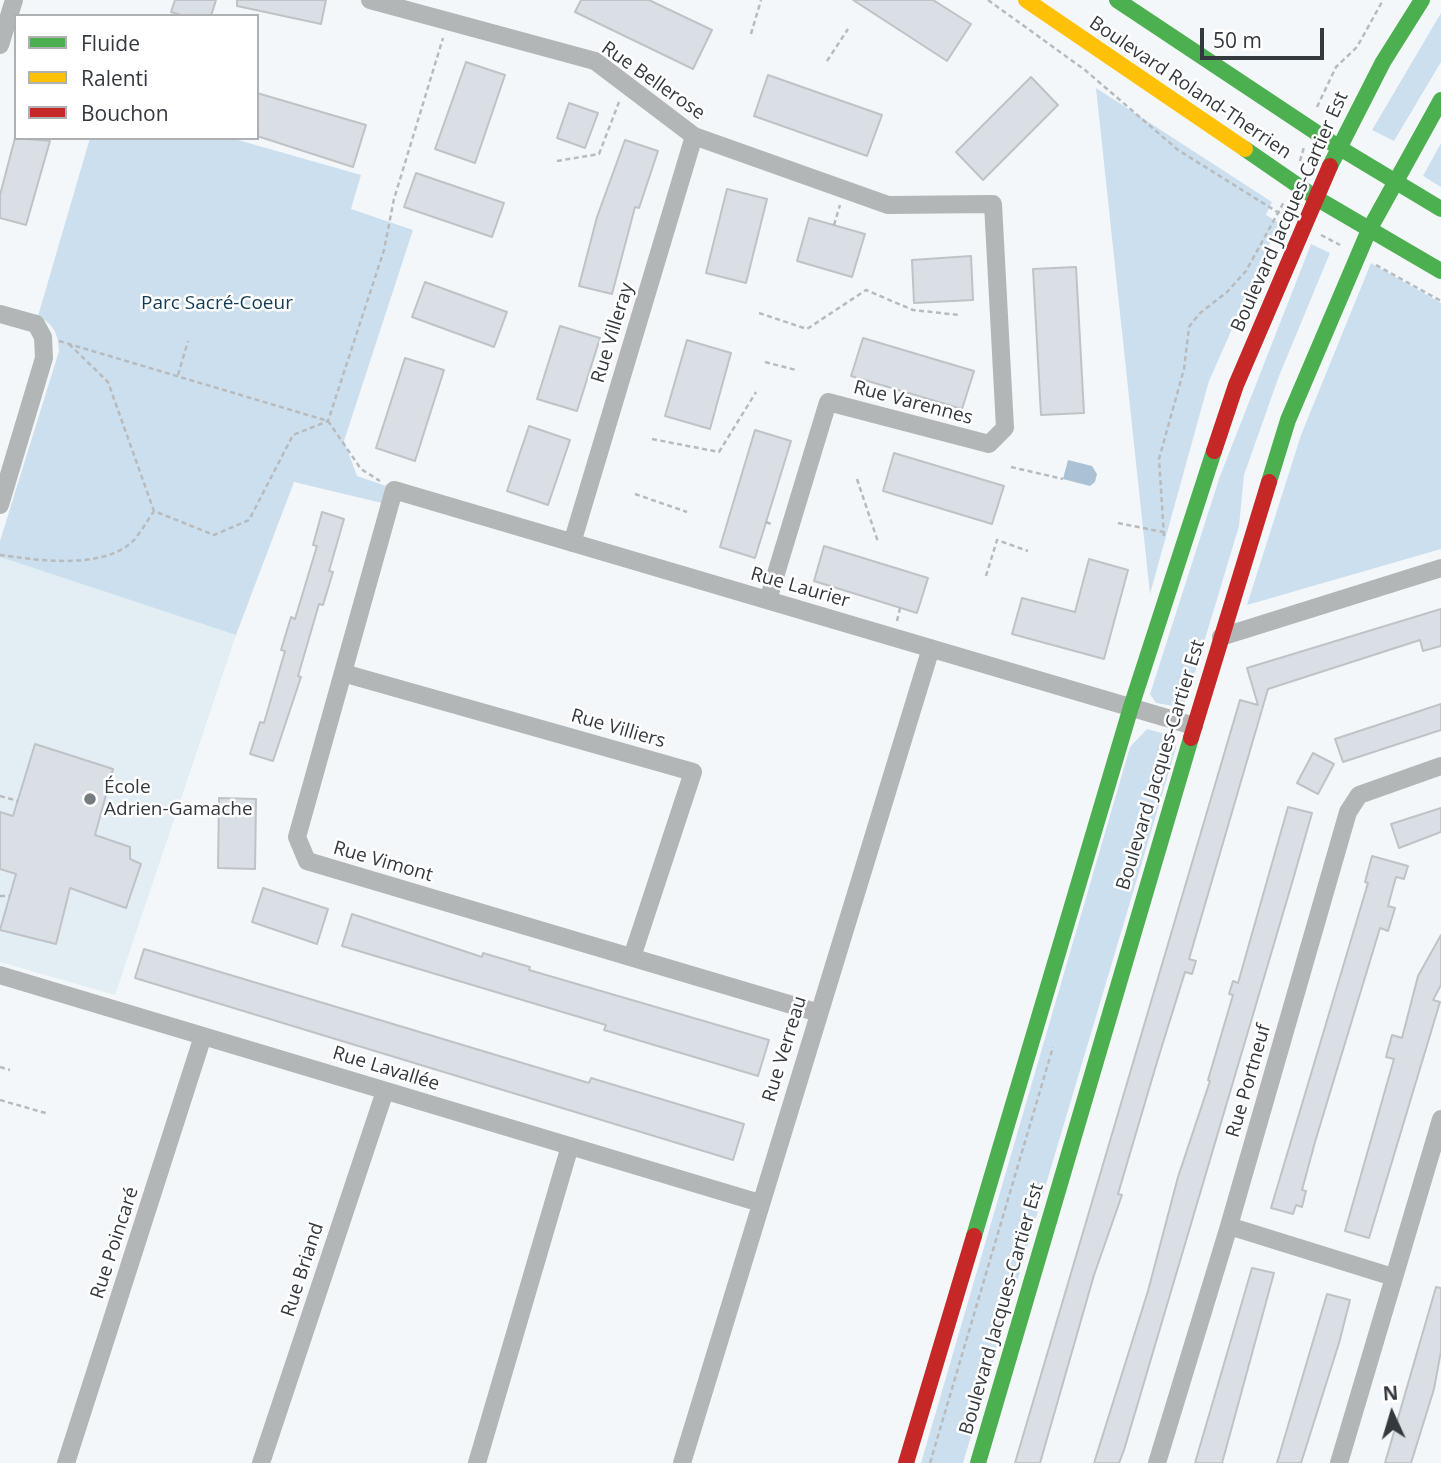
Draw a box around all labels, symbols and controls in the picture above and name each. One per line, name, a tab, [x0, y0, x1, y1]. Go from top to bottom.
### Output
street label: Boulevard Roland-Therrien	[1085, 12, 1295, 164]
legend	[14, 14, 259, 140]
scale bar	[1203, 14, 1327, 58]
text: 50 m	[1213, 26, 1262, 54]
text: Fluide	[81, 29, 140, 57]
street label: Rue Bellerose	[597, 37, 709, 125]
text: Ralenti	[81, 64, 148, 92]
street label: Boulevard Jacques-Cartier Est	[1227, 88, 1353, 336]
text: Bouchon	[81, 99, 169, 127]
street label: Rue Villeray	[587, 280, 639, 386]
park label: Parc Sacré-Coeur	[141, 293, 293, 315]
street label: Rue Varennes	[851, 376, 975, 430]
street label: Rue Laurier	[748, 563, 852, 613]
street label: Boulevard Jacques-Cartier Est	[1112, 637, 1210, 893]
street label: Rue Villiers	[568, 705, 668, 753]
place label: École Adrien-Gamache	[104, 777, 253, 821]
marker: École Adrien-Gamache	[82, 791, 98, 807]
street label: Rue Vimont	[331, 837, 435, 887]
street label: Rue Verreau	[758, 993, 812, 1105]
street label: Rue Portneuf	[1222, 1022, 1276, 1140]
street label: Rue Lavallée	[330, 1042, 442, 1096]
street label: Boulevard Jacques-Cartier Est	[955, 1181, 1049, 1437]
street label: Rue Poincaré	[86, 1184, 144, 1302]
street label: Rue Briand	[277, 1220, 329, 1320]
north arrow	[1357, 1379, 1427, 1449]
text: N	[1382, 1380, 1399, 1407]

